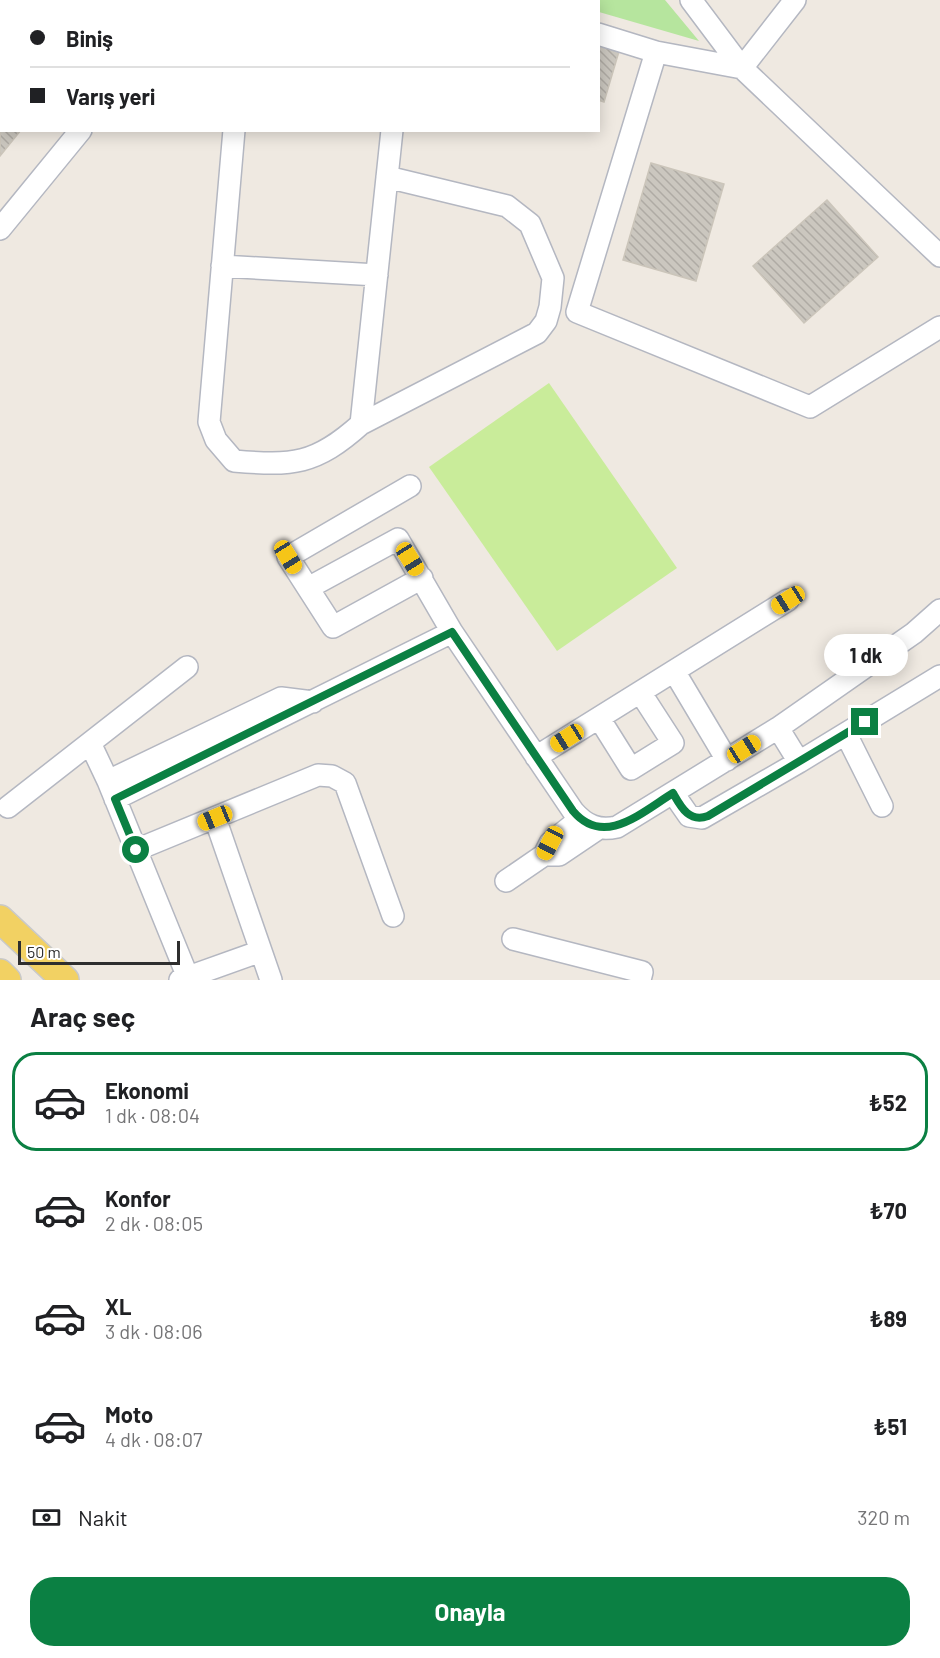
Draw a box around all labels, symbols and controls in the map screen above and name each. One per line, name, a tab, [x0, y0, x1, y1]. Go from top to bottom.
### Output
text: Biniş	[66, 25, 113, 51]
text: Varış yeri	[66, 83, 155, 109]
car	[271, 537, 305, 577]
car	[393, 539, 427, 579]
car	[768, 583, 808, 617]
callout: 1 dk	[823, 635, 907, 677]
text: 1 dk	[849, 643, 883, 667]
route end	[851, 708, 878, 735]
car	[547, 721, 587, 755]
car	[724, 732, 764, 766]
car	[195, 803, 235, 833]
car	[534, 823, 566, 863]
route start	[122, 836, 149, 863]
scale bar	[18, 938, 180, 965]
text: 50 m	[27, 942, 61, 961]
text: Araç seç	[30, 1000, 135, 1032]
icon: car	[33, 1075, 87, 1129]
text: Ekonomi	[105, 1077, 189, 1103]
text: ₺52	[869, 1089, 907, 1115]
text: 1 dk · 08:04	[105, 1103, 200, 1127]
icon: car	[33, 1183, 87, 1237]
text: Konfor	[105, 1185, 171, 1211]
text: ₺70	[869, 1197, 907, 1223]
text: 2 dk · 08:05	[105, 1211, 203, 1235]
icon: car	[33, 1291, 87, 1345]
text: XL	[105, 1293, 131, 1319]
text: ₺89	[869, 1305, 907, 1331]
text: 3 dk · 08:06	[105, 1319, 203, 1343]
icon: car	[33, 1399, 87, 1453]
text: Moto	[105, 1401, 153, 1427]
text: ₺51	[873, 1413, 907, 1439]
text: 4 dk · 08:07	[105, 1427, 202, 1451]
icon: cash	[30, 1501, 63, 1534]
text: Nakit	[78, 1504, 128, 1530]
text: 320 m	[857, 1505, 910, 1529]
button: Onayla	[30, 1577, 910, 1646]

